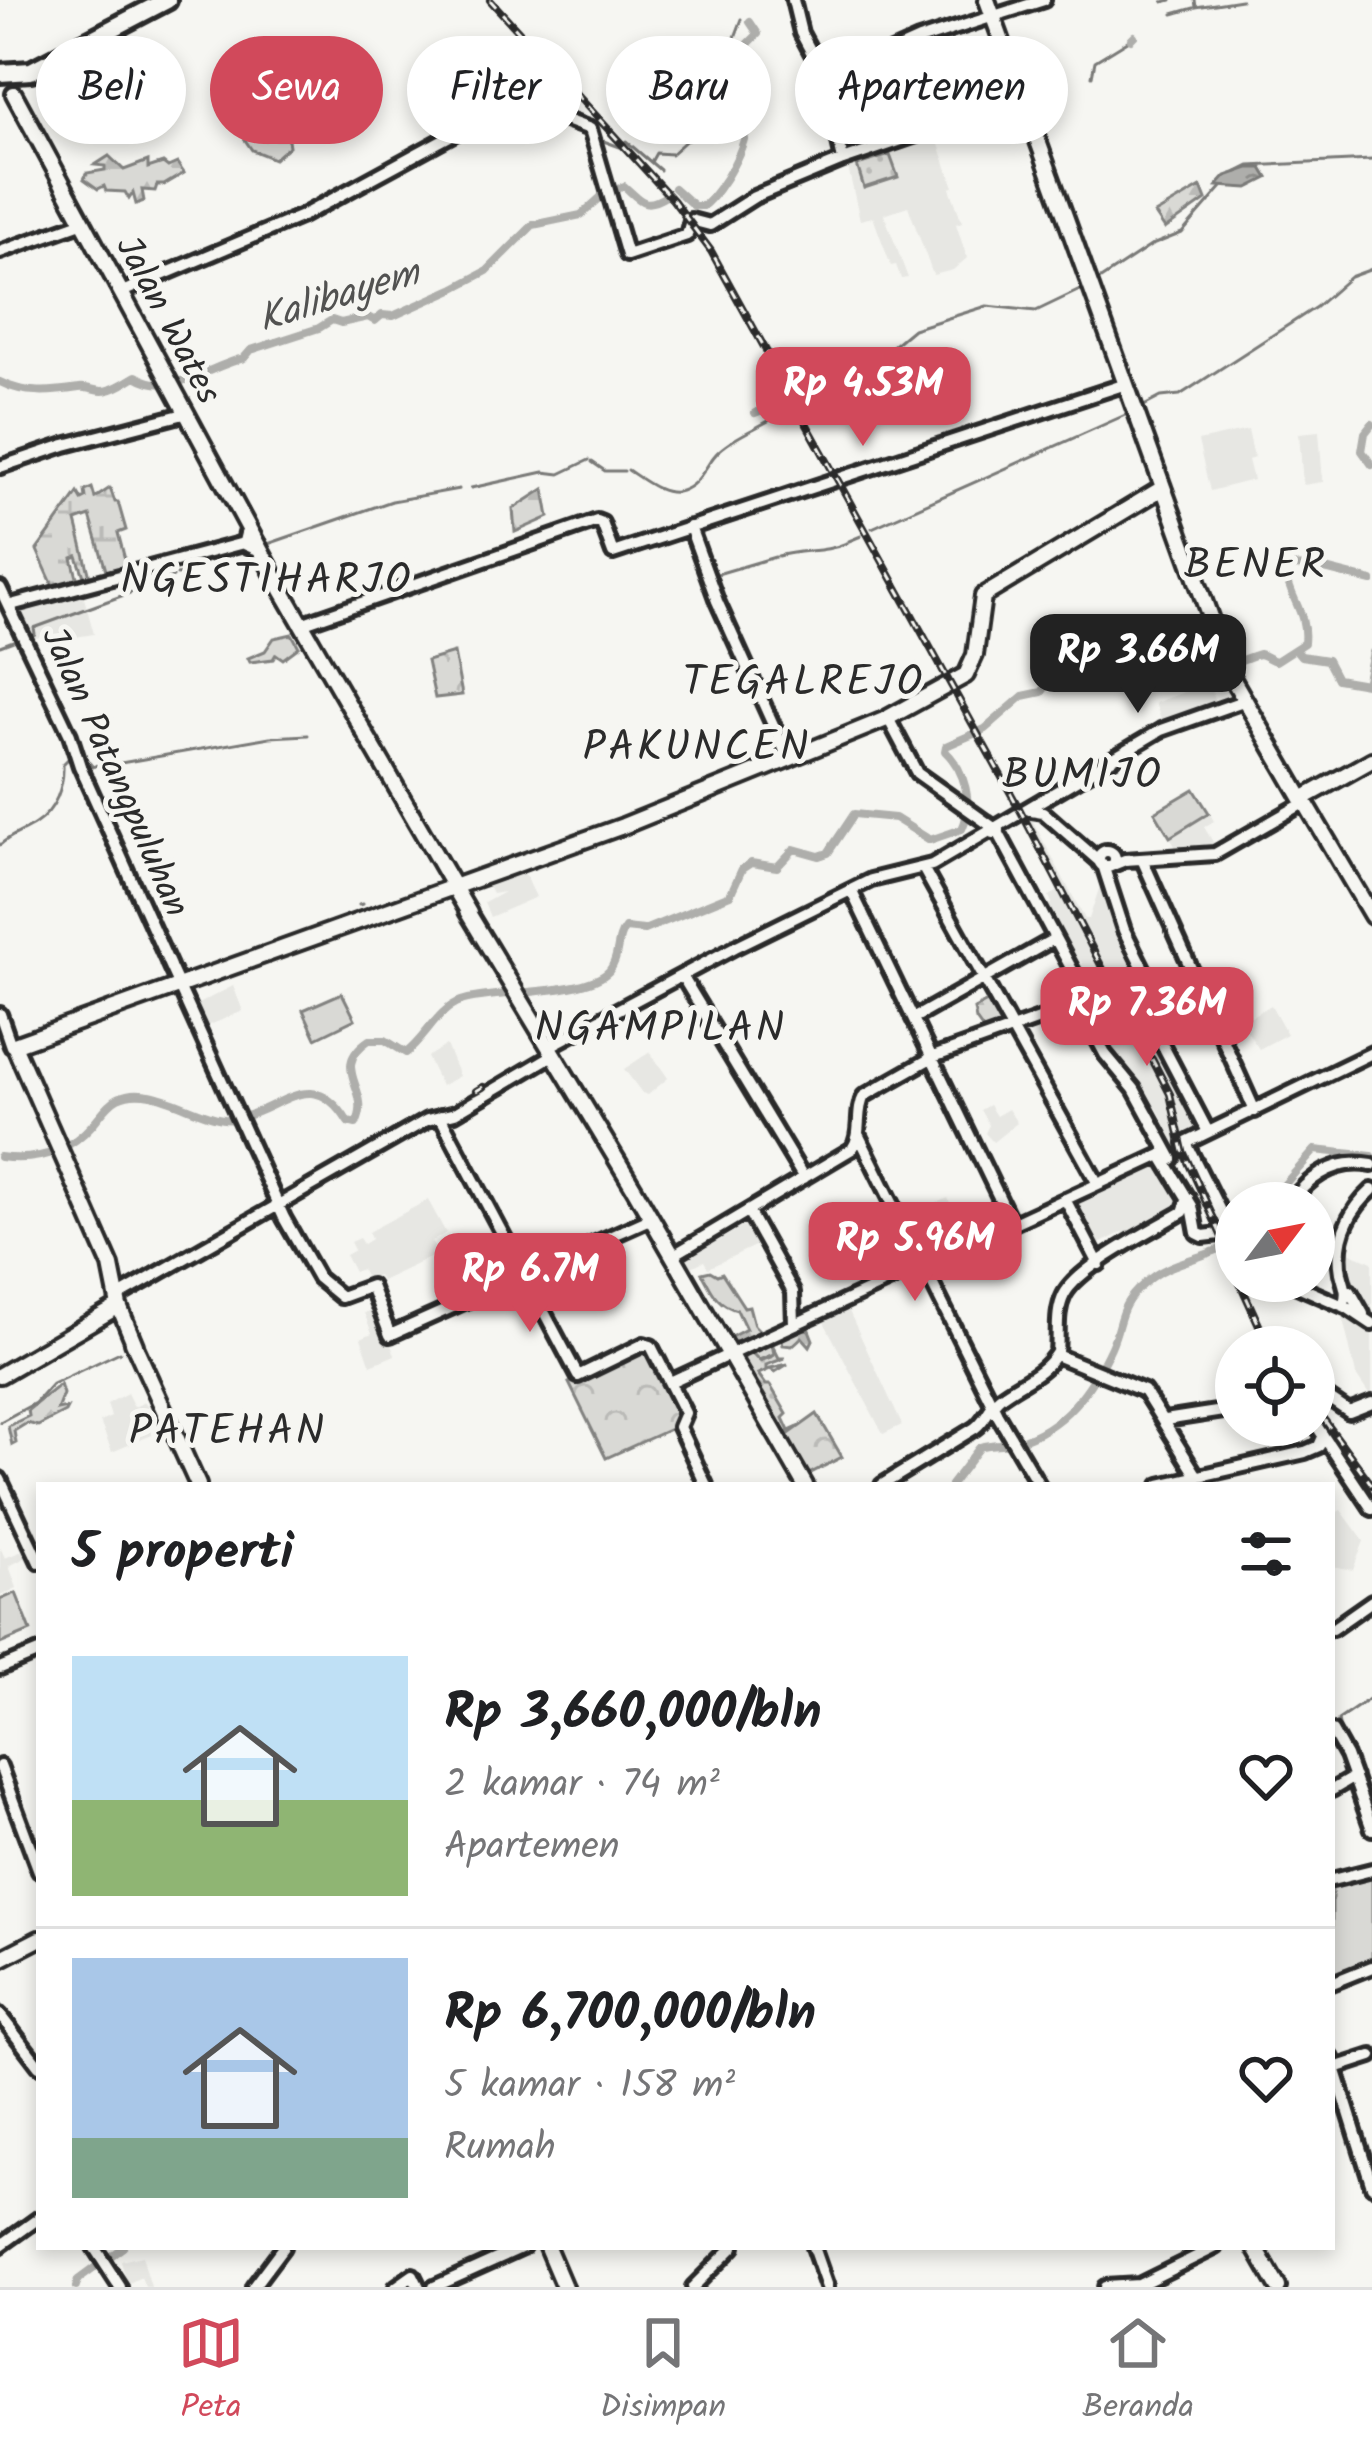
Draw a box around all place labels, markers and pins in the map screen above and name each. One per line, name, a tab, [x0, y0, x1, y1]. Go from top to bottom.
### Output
pin: Rp 4.53M	[739, 347, 987, 449]
pin: Rp 3.66M	[1014, 614, 1262, 716]
pin: Rp 7.36M	[1023, 967, 1271, 1069]
pin: Rp 5.96M	[791, 1202, 1039, 1304]
pin: Rp 6.7M	[419, 1233, 641, 1335]

